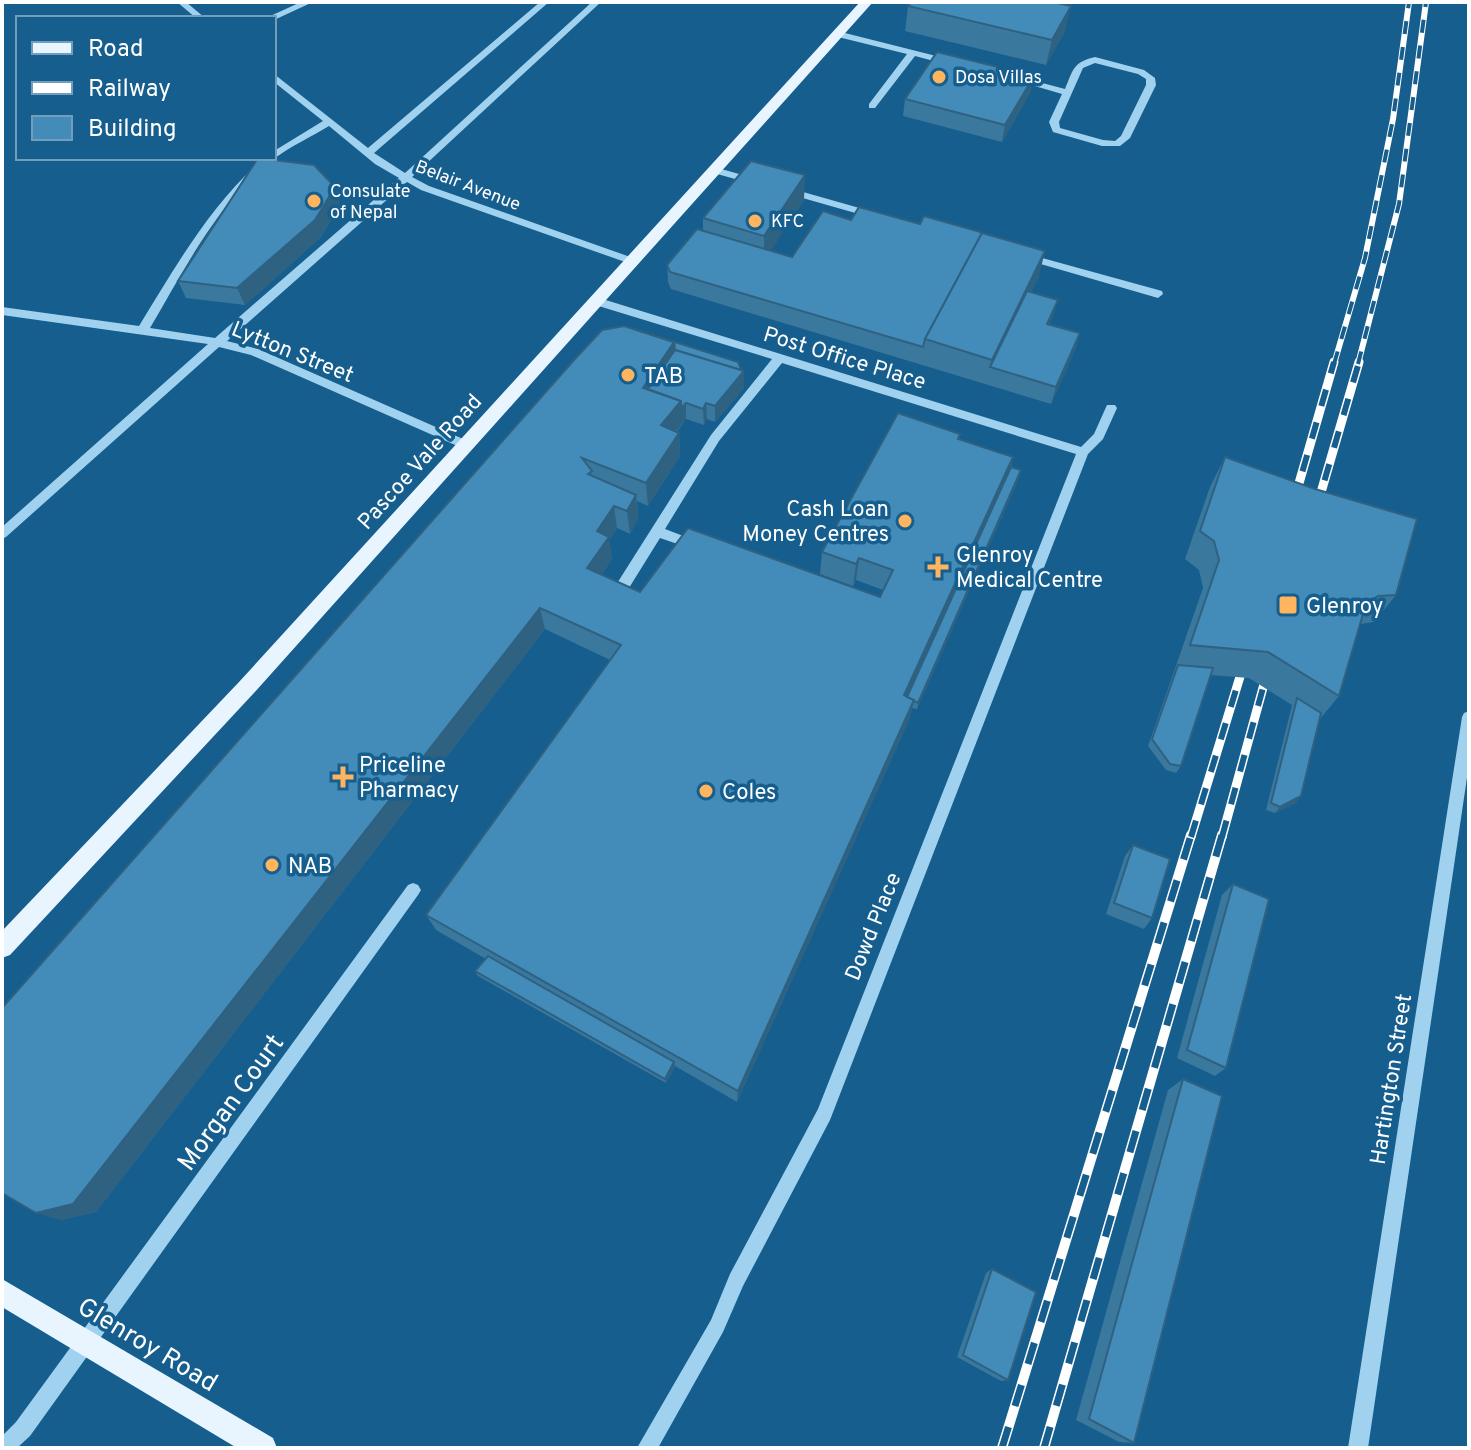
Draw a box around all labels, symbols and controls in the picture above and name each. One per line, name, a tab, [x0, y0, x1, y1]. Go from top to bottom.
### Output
legend	[16, 16, 276, 160]
text: Road	[88, 35, 144, 65]
place label: Dosa Villas	[955, 67, 1042, 90]
marker: Dosa Villas	[930, 68, 948, 86]
text: Railway	[88, 75, 171, 105]
text: Building	[88, 115, 177, 145]
street label: Belair Avenue	[411, 156, 523, 217]
place label: Consulate of Nepal	[330, 181, 410, 225]
marker: Consulate of Nepal	[305, 192, 323, 210]
place label: KFC	[771, 211, 804, 234]
marker: KFC	[746, 212, 764, 230]
street label: Lytton Street	[227, 317, 357, 390]
street label: Post Office Place	[760, 322, 929, 397]
place label: TAB	[644, 364, 683, 391]
marker: TAB	[619, 366, 637, 384]
street label: Pascoe Vale Road	[353, 389, 489, 536]
place label: Cash Loan Money Centres	[742, 497, 889, 549]
marker: Cash Loan Money Centres	[896, 512, 914, 530]
place label: Glenroy Medical Centre	[956, 543, 1103, 595]
marker: Glenroy Medical Centre	[927, 556, 949, 578]
marker: Glenroy	[1277, 594, 1299, 616]
place label: Glenroy	[1306, 594, 1383, 621]
place label: Priceline Pharmacy	[359, 753, 459, 805]
marker: Priceline Pharmacy	[334, 768, 352, 786]
place label: Coles	[722, 780, 776, 807]
marker: Coles	[697, 782, 715, 800]
place label: NAB	[288, 854, 332, 881]
marker: NAB	[263, 856, 281, 874]
street label: Dowd Place	[840, 869, 908, 985]
street label: Hartington Street	[1366, 992, 1419, 1167]
street label: Morgan Court	[171, 1029, 293, 1178]
street label: Glenroy Road	[71, 1291, 223, 1401]

